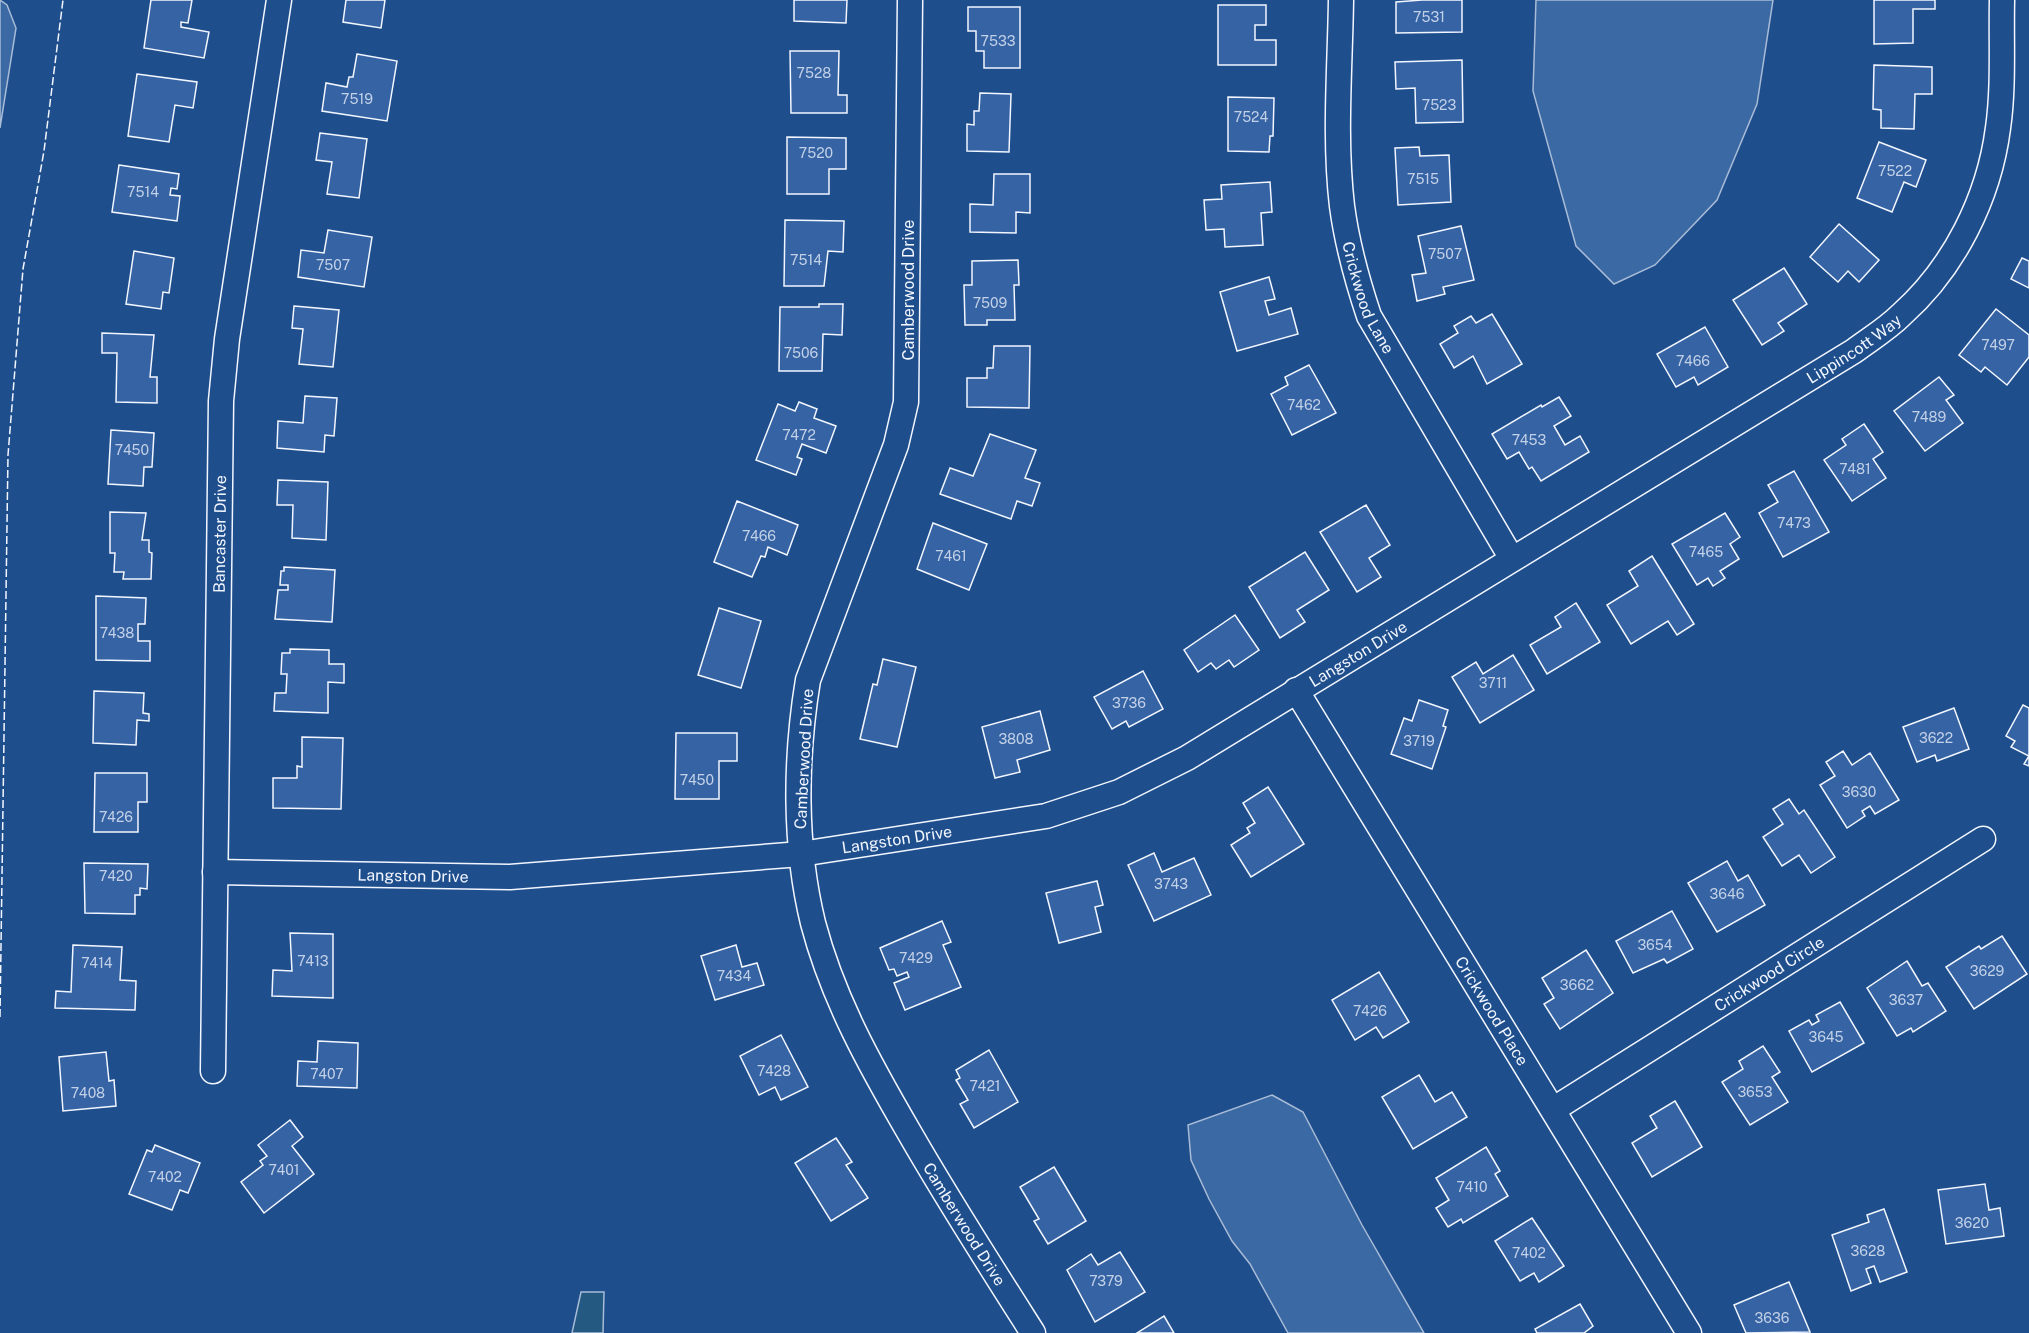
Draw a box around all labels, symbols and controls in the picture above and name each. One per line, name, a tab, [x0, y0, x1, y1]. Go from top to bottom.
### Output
house number: 7531	[1413, 9, 1445, 25]
house number: 7533	[981, 33, 1016, 49]
house number: 7528	[797, 65, 831, 81]
house number: 7519	[341, 91, 373, 107]
house number: 7523	[1422, 97, 1456, 113]
house number: 7524	[1234, 109, 1268, 125]
house number: 7520	[799, 145, 833, 161]
house number: 7522	[1878, 163, 1912, 179]
house number: 7515	[1407, 171, 1439, 187]
house number: 7514	[127, 184, 159, 200]
street label: Camberwood Drive	[899, 220, 918, 360]
street label: Crickwood Lane	[1339, 240, 1398, 357]
house number: 7507	[1428, 246, 1462, 262]
house number: 7514	[790, 252, 822, 268]
house number: 7507	[316, 257, 350, 273]
house number: 7509	[973, 295, 1008, 311]
street label: Lippincott Way	[1803, 310, 1905, 387]
house number: 7497	[1981, 337, 2015, 353]
house number: 7506	[784, 345, 819, 361]
house number: 7466	[1676, 353, 1710, 369]
house number: 7462	[1287, 397, 1321, 413]
house number: 7489	[1912, 409, 1947, 425]
house number: 7472	[782, 427, 816, 443]
house number: 7453	[1512, 432, 1546, 448]
house number: 7450	[115, 442, 149, 458]
house number: 7481	[1839, 461, 1871, 477]
street label: Bancaster Drive	[209, 475, 230, 593]
house number: 7473	[1777, 515, 1811, 531]
house number: 7466	[742, 528, 776, 544]
house number: 7465	[1689, 544, 1723, 560]
house number: 7461	[935, 548, 967, 564]
street label: Langston Drive	[1306, 617, 1410, 691]
house number: 7438	[100, 625, 134, 641]
house number: 3711	[1479, 675, 1507, 691]
street label: Camberwood Drive	[791, 688, 817, 830]
house number: 3736	[1112, 695, 1146, 711]
house number: 3622	[1919, 730, 1953, 746]
house number: 3808	[998, 731, 1034, 747]
house number: 3719	[1403, 733, 1435, 749]
house number: 7450	[680, 772, 714, 788]
house number: 3630	[1842, 784, 1876, 800]
house number: 7426	[99, 809, 133, 825]
street label: Langston Drive	[840, 821, 953, 857]
street label: Langston Drive	[357, 865, 469, 886]
house number: 7420	[99, 868, 133, 884]
house number: 3743	[1154, 876, 1188, 892]
house number: 3646	[1710, 886, 1745, 902]
street label: Crickwood Circle	[1710, 932, 1827, 1015]
house number: 3654	[1637, 937, 1673, 953]
house number: 7429	[899, 950, 933, 966]
house number: 7413	[297, 953, 329, 969]
street label: Crickwood Place	[1452, 953, 1533, 1069]
house number: 7414	[81, 955, 113, 971]
house number: 3629	[1970, 963, 2005, 979]
house number: 7434	[717, 968, 751, 984]
house number: 3662	[1560, 977, 1594, 993]
house number: 3637	[1889, 992, 1923, 1008]
house number: 7426	[1353, 1003, 1387, 1019]
house number: 3645	[1808, 1029, 1844, 1045]
house number: 7428	[757, 1063, 791, 1079]
house number: 7407	[310, 1066, 344, 1082]
house number: 7421	[970, 1078, 1000, 1094]
house number: 3653	[1737, 1084, 1773, 1100]
house number: 7408	[71, 1085, 105, 1101]
street label: Camberwood Drive	[920, 1159, 1010, 1289]
house number: 7401	[268, 1162, 300, 1178]
house number: 7402	[148, 1169, 182, 1185]
house number: 7410	[1456, 1179, 1488, 1195]
house number: 3620	[1955, 1215, 1989, 1231]
house number: 3628	[1851, 1243, 1885, 1259]
house number: 7402	[1512, 1245, 1546, 1261]
house number: 7379	[1089, 1273, 1123, 1289]
house number: 3636	[1755, 1310, 1790, 1326]

